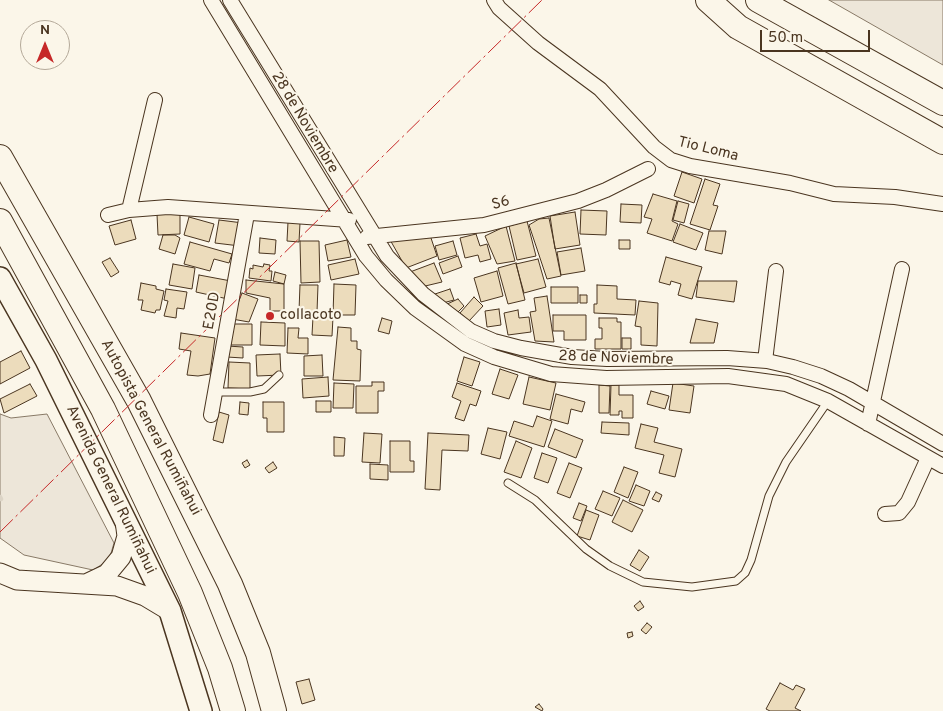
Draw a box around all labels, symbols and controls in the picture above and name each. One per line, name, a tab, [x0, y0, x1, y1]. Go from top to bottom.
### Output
north arrow	[20, 20, 70, 70]
scale bar	[763, 20, 873, 52]
text: N	[40, 22, 50, 39]
text: 50 m	[768, 29, 803, 48]
street label: 28 de Noviembre	[267, 69, 341, 177]
street label: Tio Loma	[676, 134, 740, 166]
street label: S6	[490, 193, 512, 215]
street label: E20D	[201, 291, 225, 331]
place label: collacoto	[280, 307, 342, 325]
marker: collacoto	[264, 310, 276, 322]
street label: Autopista General Rumiñahui	[96, 337, 204, 519]
street label: 28 de Noviembre	[558, 348, 674, 370]
street label: Avenida General Rumiñahui	[61, 403, 159, 577]

